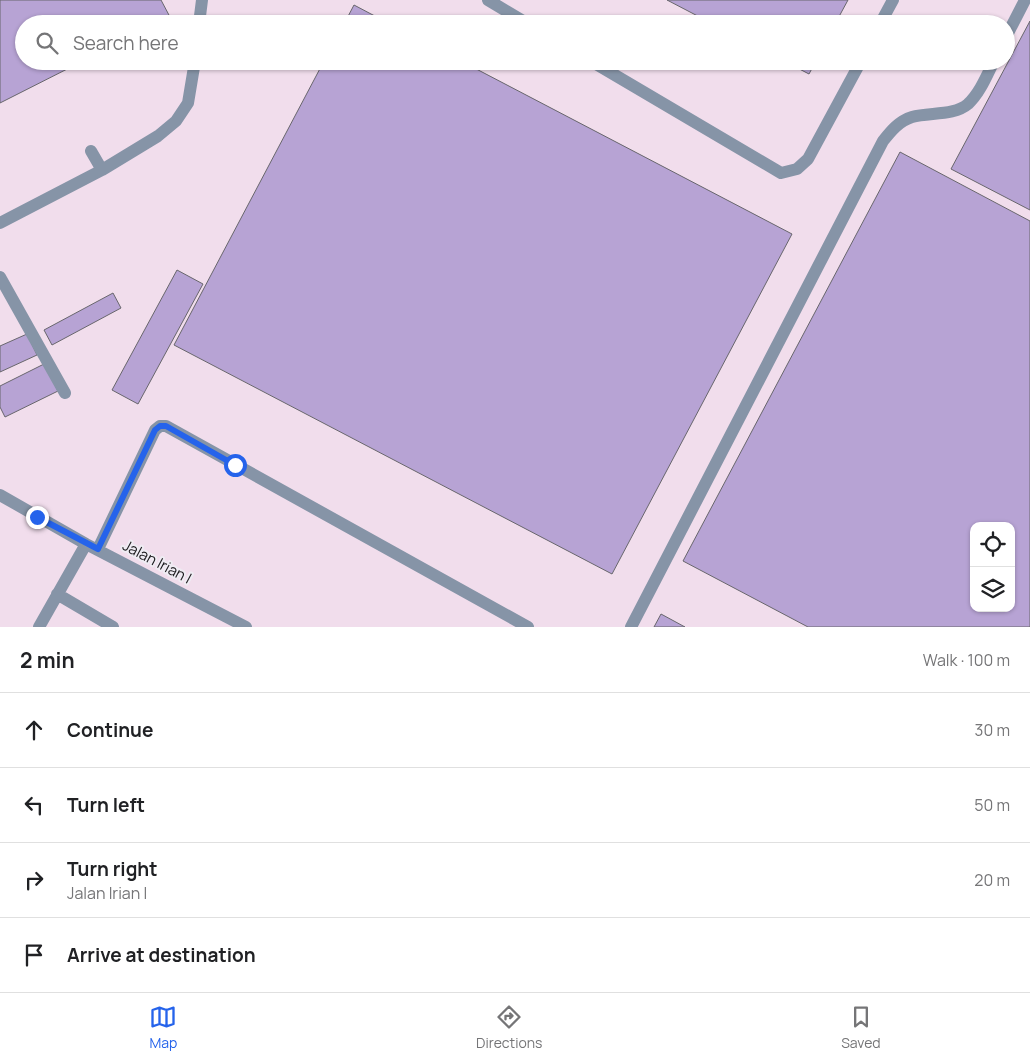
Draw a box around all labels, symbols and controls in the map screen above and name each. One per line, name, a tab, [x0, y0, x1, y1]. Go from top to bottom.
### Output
search box	[15, 15, 1015, 70]
icon: search	[33, 29, 61, 57]
text: Search here	[73, 30, 179, 56]
route start	[224, 454, 247, 477]
route end	[26, 506, 49, 529]
map controls	[970, 522, 1015, 612]
button: locate	[970, 522, 1015, 567]
street label: Jalan Irian I	[119, 535, 195, 588]
button: layers	[970, 567, 1015, 612]
text: 2 min	[20, 646, 75, 674]
text: Walk · 100 m	[923, 649, 1010, 671]
icon: ahead	[20, 716, 48, 744]
text: Continue	[67, 717, 153, 743]
text: 30 m	[975, 719, 1010, 741]
icon: left	[20, 791, 48, 819]
text: Turn left	[67, 792, 145, 818]
text: 50 m	[974, 794, 1010, 816]
text: Turn right	[67, 856, 157, 882]
icon: right	[20, 866, 48, 894]
text: 20 m	[974, 869, 1010, 891]
text: Jalan Irian I	[67, 882, 147, 904]
icon: arrive	[20, 941, 48, 969]
text: Arrive at destination	[67, 942, 256, 968]
tab: Map	[149, 1003, 177, 1052]
tab: Directions	[476, 1003, 542, 1052]
tab: Saved	[841, 1003, 881, 1052]

